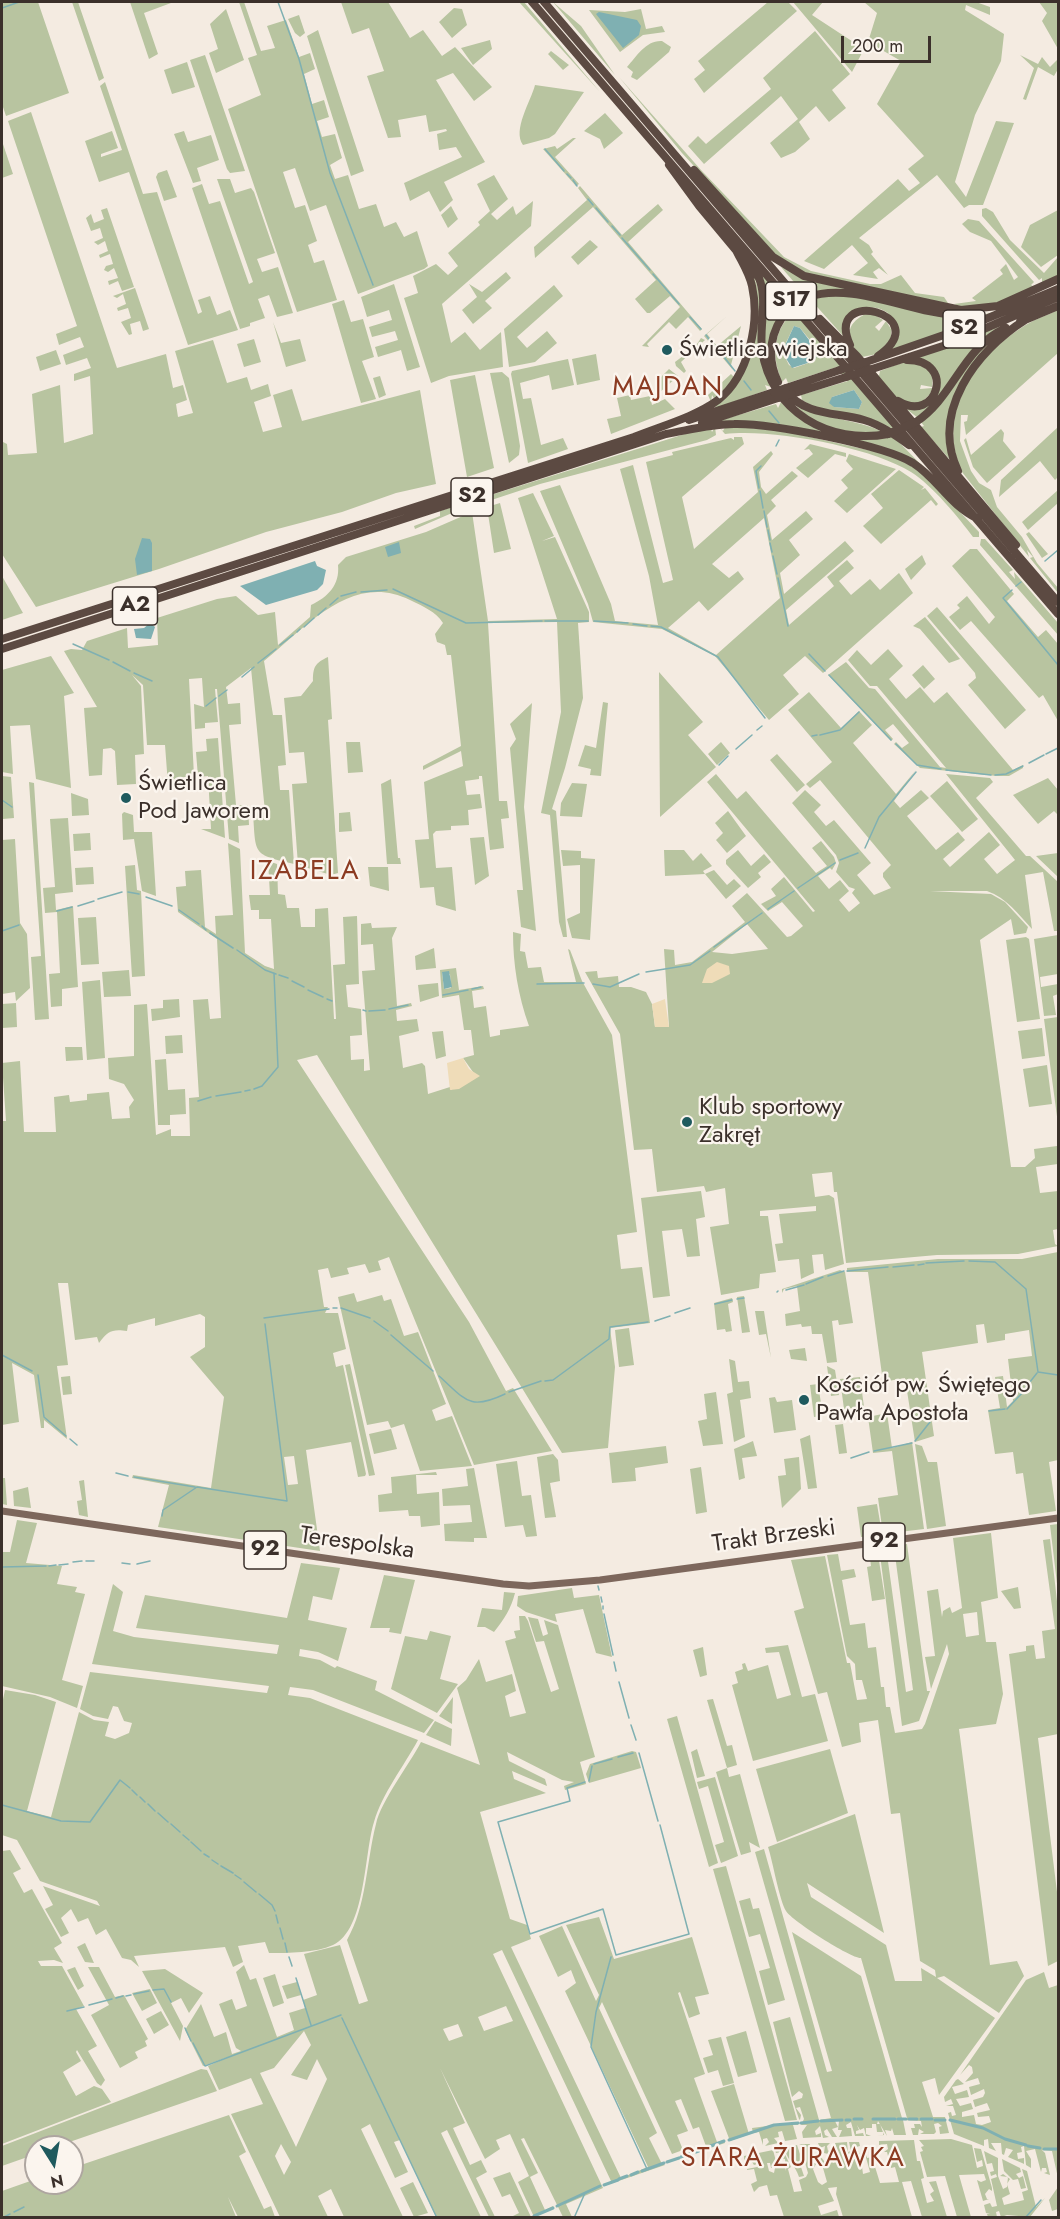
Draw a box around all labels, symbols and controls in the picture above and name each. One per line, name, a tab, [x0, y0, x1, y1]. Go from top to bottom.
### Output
scale bar	[844, 24, 934, 62]
text: 200 m	[852, 33, 903, 59]
road number: S17	[766, 282, 816, 320]
road number: S2	[943, 310, 985, 348]
place label: Świetlica wiejska	[679, 336, 848, 364]
marker: Świetlica wiejska	[660, 343, 674, 357]
district label: MAJDAN	[612, 372, 724, 404]
road number: S2	[451, 478, 493, 516]
road number: A2	[112, 587, 158, 625]
place label: Świetlica Pod Jaworem	[138, 770, 270, 826]
marker: Świetlica Pod Jaworem	[119, 791, 133, 805]
district label: IZABELA	[250, 856, 360, 888]
place label: Klub sportowy Zakręt	[699, 1094, 842, 1150]
marker: Klub sportowy Zakręt	[680, 1115, 694, 1129]
place label: Kościół pw. Świętego Pawła Apostoła	[816, 1372, 1031, 1428]
marker: Kościół pw. Świętego Pawła Apostoła	[797, 1393, 811, 1407]
street label: Trakt Brzeski	[710, 1514, 838, 1560]
street label: Terespolska	[298, 1522, 416, 1566]
road number: 92	[863, 1523, 905, 1561]
road number: 92	[244, 1531, 286, 1569]
north arrow	[24, 2135, 84, 2195]
district label: STARA ŻURAWKA	[681, 2143, 905, 2175]
text: N	[49, 2169, 66, 2194]

